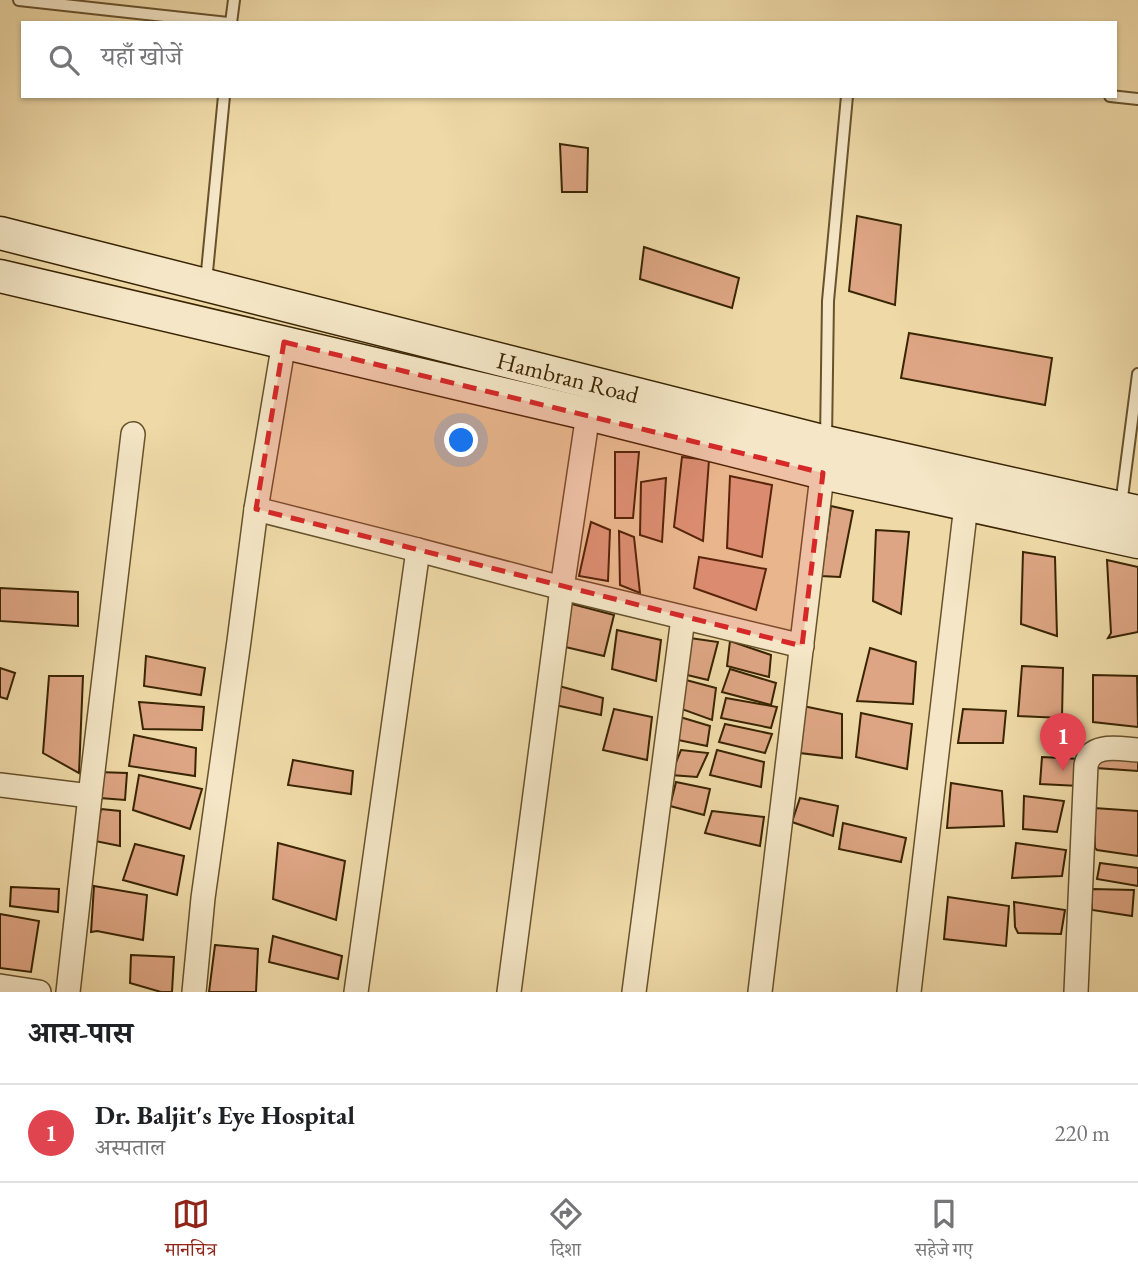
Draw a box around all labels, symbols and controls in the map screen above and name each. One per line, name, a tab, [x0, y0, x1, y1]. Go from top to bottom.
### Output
search box	[21, 21, 1117, 98]
text: यहाँ खोजें	[101, 39, 182, 73]
icon: search	[45, 41, 83, 79]
street label: Hambran Road	[494, 344, 643, 410]
your location	[444, 423, 478, 457]
pin: 1	[1040, 713, 1086, 771]
text: आस-पास	[28, 1013, 133, 1052]
text: Dr. Baljit's Eye Hospital	[95, 1098, 355, 1132]
text: 1	[45, 1118, 57, 1148]
text: 220 m	[1054, 1118, 1110, 1148]
text: अस्पताल	[95, 1132, 165, 1162]
tab: मानचित्र	[165, 1195, 217, 1268]
tab: दिशा	[547, 1195, 585, 1268]
tab: सहेजे गए	[915, 1195, 973, 1268]

